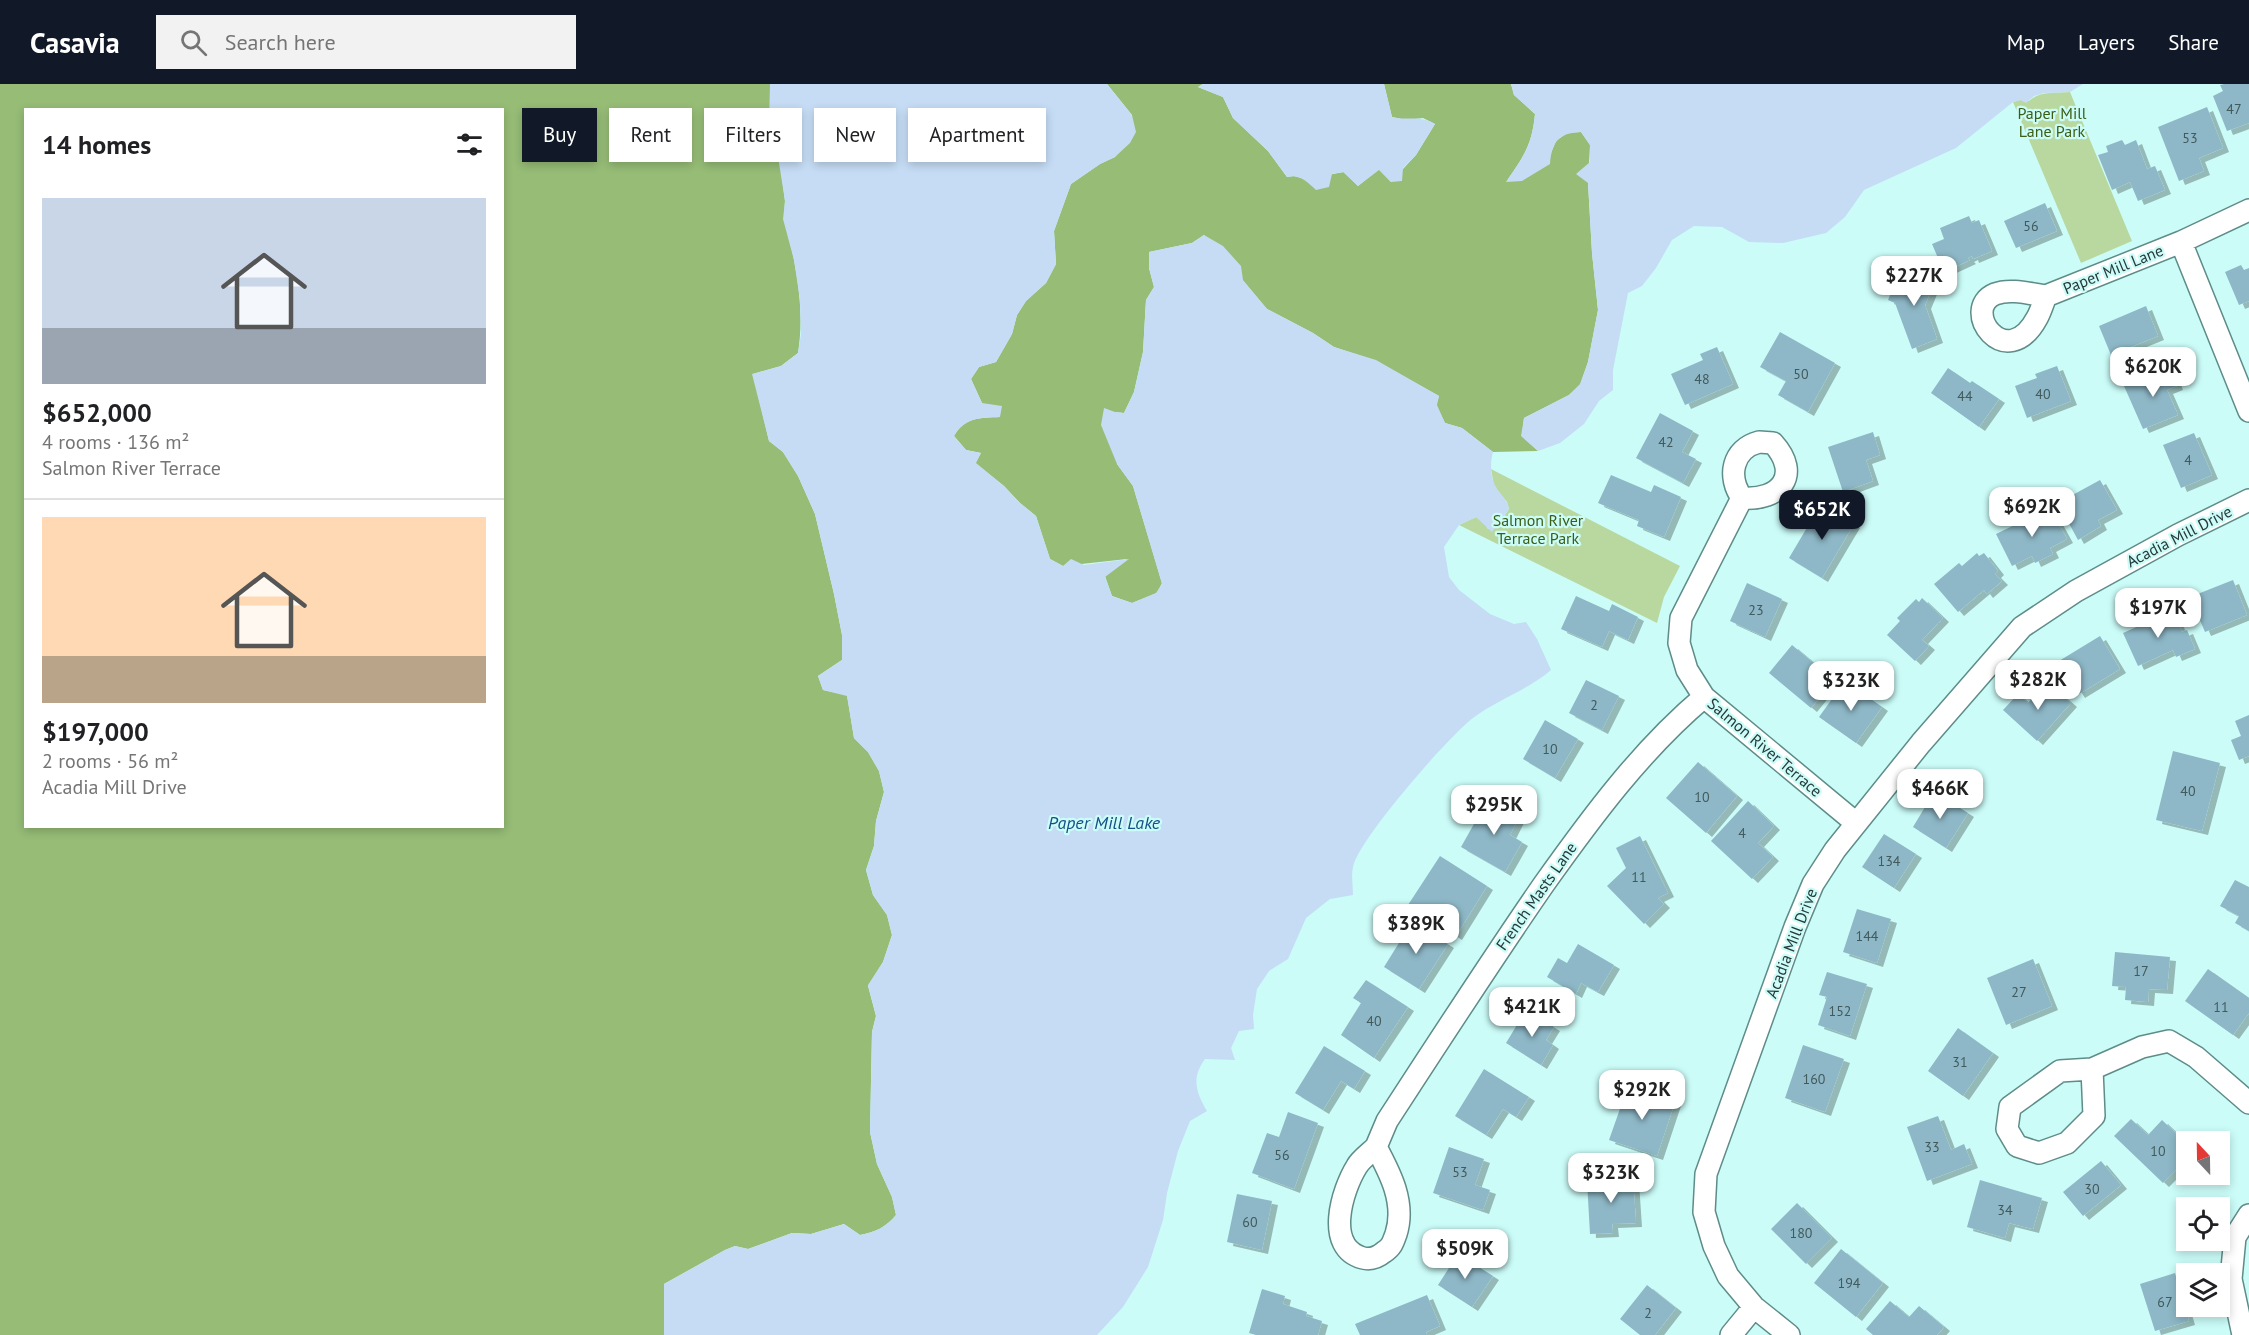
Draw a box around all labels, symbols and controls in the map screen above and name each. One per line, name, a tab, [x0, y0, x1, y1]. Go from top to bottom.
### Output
search box	[156, 15, 576, 69]
text: Casavia	[30, 24, 120, 61]
icon: search	[177, 26, 210, 59]
text: Search here	[225, 28, 336, 56]
text: Map	[2007, 29, 2045, 56]
text: Layers	[2078, 29, 2135, 56]
text: Share	[2168, 29, 2219, 56]
house number: 47	[2226, 100, 2242, 118]
park label: Paper Mill Lane Park	[2017, 103, 2087, 141]
chip: Buy	[522, 108, 597, 162]
chip: Rent	[609, 108, 692, 162]
chip: Filters	[704, 108, 802, 162]
chip: New	[814, 108, 896, 162]
chip: Apartment	[908, 108, 1046, 162]
text: 14 homes	[42, 128, 151, 161]
icon: filters	[453, 128, 486, 161]
house number: 53	[2182, 129, 2198, 147]
house number: 56	[2023, 217, 2039, 235]
icon: home	[210, 237, 318, 345]
street label: Paper Mill Lane	[2060, 240, 2166, 298]
pin: $227K	[1872, 256, 1956, 307]
text: $227K	[1885, 262, 1943, 288]
pin: $620K	[2111, 347, 2195, 398]
text: $620K	[2124, 353, 2182, 379]
house number: 50	[1793, 365, 1809, 383]
house number: 48	[1694, 370, 1710, 388]
house number: 40	[2035, 385, 2051, 403]
house number: 44	[1957, 387, 1973, 405]
text: $652,000	[42, 396, 152, 429]
text: 4 rooms · 136 m²	[42, 429, 189, 455]
house number: 42	[1658, 433, 1674, 451]
house number: 4	[2184, 451, 2192, 469]
text: Salmon River Terrace	[42, 455, 221, 481]
pin: $692K	[1990, 487, 2074, 538]
pin: $652K	[1780, 490, 1864, 541]
text: $692K	[2003, 493, 2061, 519]
text: $652K	[1793, 496, 1851, 522]
street label: Acadia Mill Drive	[2123, 501, 2235, 571]
park label: Salmon River Terrace Park	[1493, 510, 1584, 548]
icon: home	[210, 556, 318, 664]
pin: $197K	[2116, 588, 2200, 639]
text: $197K	[2129, 594, 2187, 620]
house number: 23	[1748, 601, 1764, 619]
pin: $282K	[1996, 660, 2080, 711]
pin: $323K	[1809, 661, 1893, 712]
text: $282K	[2009, 666, 2067, 692]
text: $323K	[1822, 667, 1880, 693]
street label: Salmon River Terrace	[1704, 693, 1826, 801]
house number: 2	[1590, 696, 1598, 714]
text: $197,000	[42, 715, 149, 748]
house number: 10	[1542, 740, 1558, 758]
text: 2 rooms · 56 m²	[42, 748, 178, 774]
pin: $466K	[1898, 769, 1982, 820]
text: Acadia Mill Drive	[42, 774, 187, 800]
text: $466K	[1911, 775, 1969, 801]
house number: 40	[2180, 782, 2196, 800]
pin: $295K	[1452, 785, 1536, 836]
house number: 10	[1694, 788, 1710, 806]
text: $295K	[1465, 791, 1523, 817]
water label: Paper Mill Lake	[1048, 811, 1161, 834]
house number: 4	[1738, 824, 1746, 842]
street label: French Masts Lane	[1491, 838, 1581, 954]
house number: 134	[1878, 852, 1901, 870]
house number: 11	[1631, 868, 1647, 886]
street label: Acadia Mill Drive	[1761, 885, 1821, 1001]
pin: $389K	[1374, 904, 1458, 955]
text: $389K	[1387, 910, 1445, 936]
house number: 144	[1856, 927, 1879, 945]
house number: 17	[2133, 962, 2149, 980]
house number: 27	[2011, 983, 2027, 1001]
pin: $421K	[1490, 987, 1574, 1038]
text: $421K	[1503, 993, 1561, 1019]
house number: 11	[2213, 998, 2229, 1016]
house number: 152	[1829, 1002, 1851, 1020]
house number: 40	[1366, 1012, 1382, 1030]
house number: 31	[1952, 1053, 1968, 1071]
pin: $292K	[1600, 1070, 1684, 1121]
house number: 160	[1803, 1070, 1826, 1088]
text: $292K	[1613, 1076, 1671, 1102]
north arrow	[2176, 1131, 2230, 1185]
map controls	[2176, 1131, 2230, 1317]
house number: 33	[1924, 1138, 1940, 1156]
house number: 10	[2150, 1142, 2166, 1160]
house number: 56	[1274, 1146, 1290, 1164]
pin: $323K	[1569, 1153, 1653, 1204]
text: $323K	[1582, 1159, 1640, 1185]
house number: 53	[1452, 1163, 1468, 1181]
house number: 30	[2084, 1180, 2100, 1198]
button: locate	[2176, 1197, 2230, 1251]
house number: 34	[1997, 1201, 2013, 1219]
house number: 60	[1242, 1213, 1258, 1231]
house number: 180	[1790, 1224, 1813, 1242]
pin: $509K	[1423, 1229, 1507, 1280]
text: $509K	[1436, 1235, 1494, 1261]
button: layers	[2176, 1263, 2230, 1317]
house number: 194	[1838, 1274, 1861, 1292]
house number: 67	[2157, 1293, 2173, 1311]
house number: 2	[1644, 1304, 1652, 1322]

